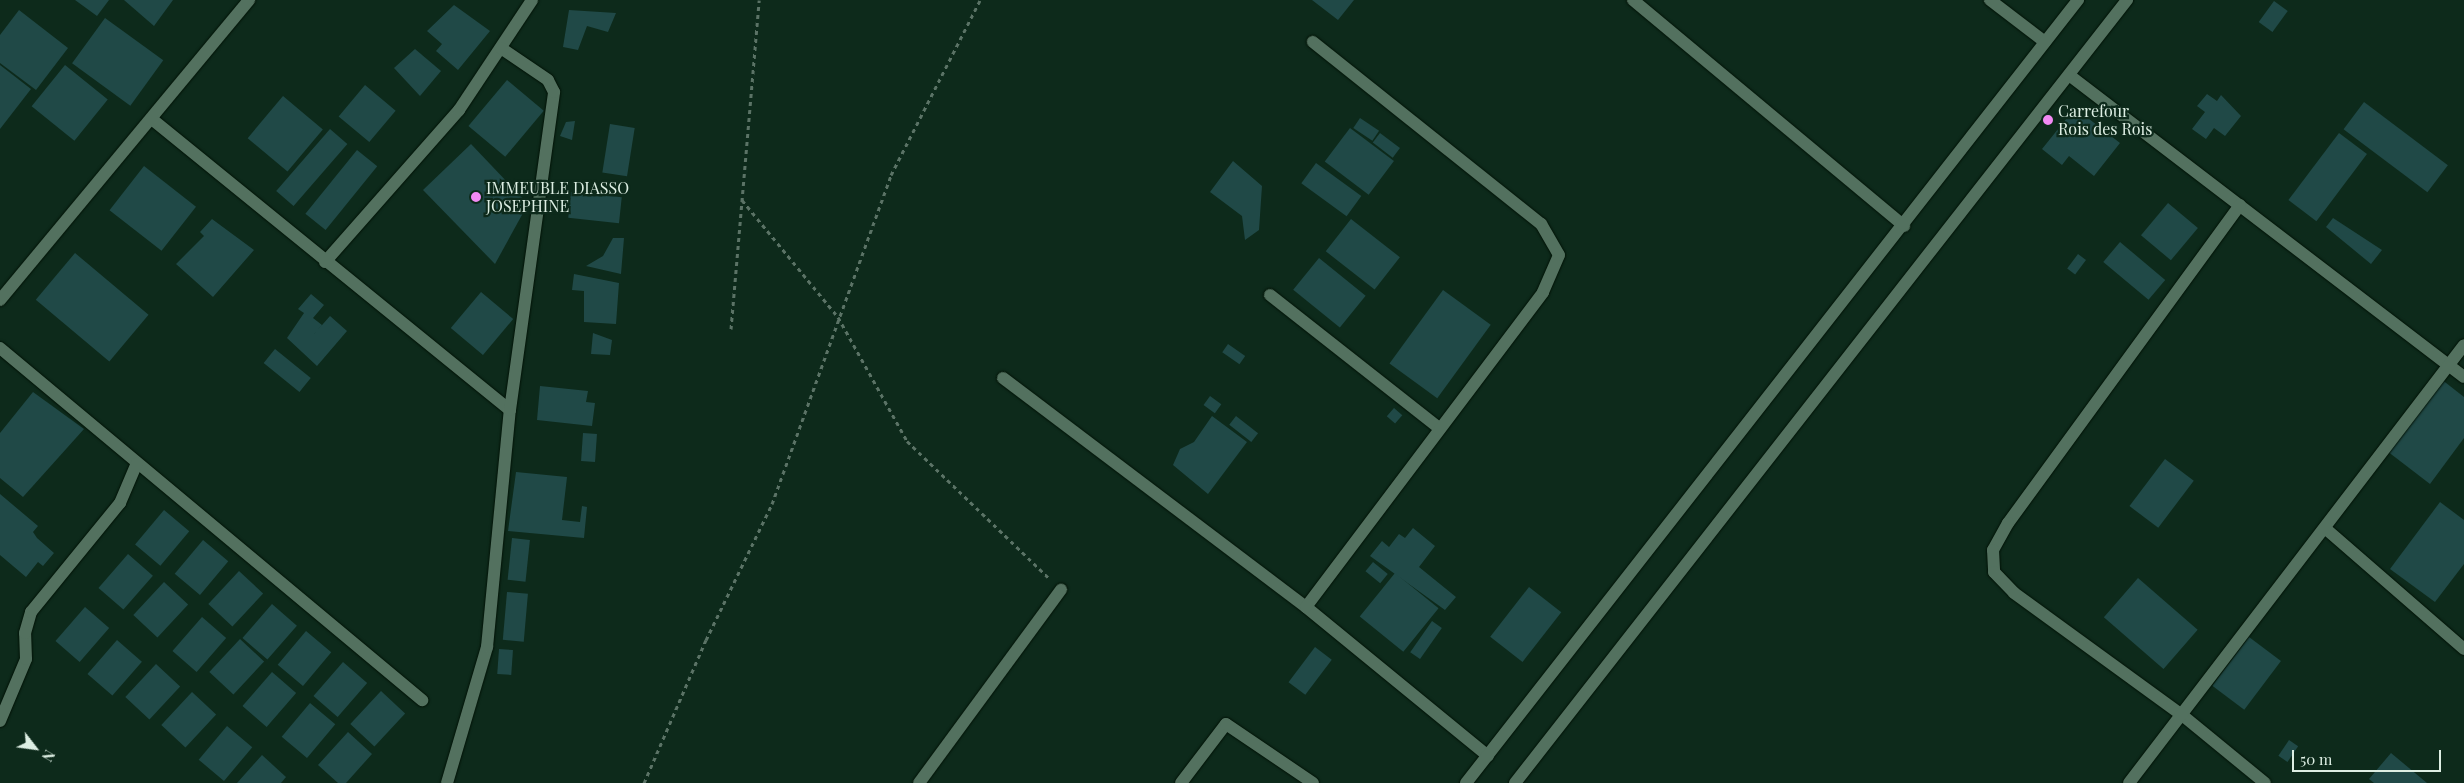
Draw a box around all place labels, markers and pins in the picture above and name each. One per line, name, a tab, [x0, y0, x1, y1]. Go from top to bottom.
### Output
place label: Carrefour Rois des Rois	[2058, 101, 2152, 139]
marker: Carrefour Rois des Rois	[2042, 114, 2054, 126]
place label: IMMEUBLE DIASSO JOSEPHINE	[486, 178, 629, 216]
marker: IMMEUBLE DIASSO JOSEPHINE	[470, 191, 482, 203]

